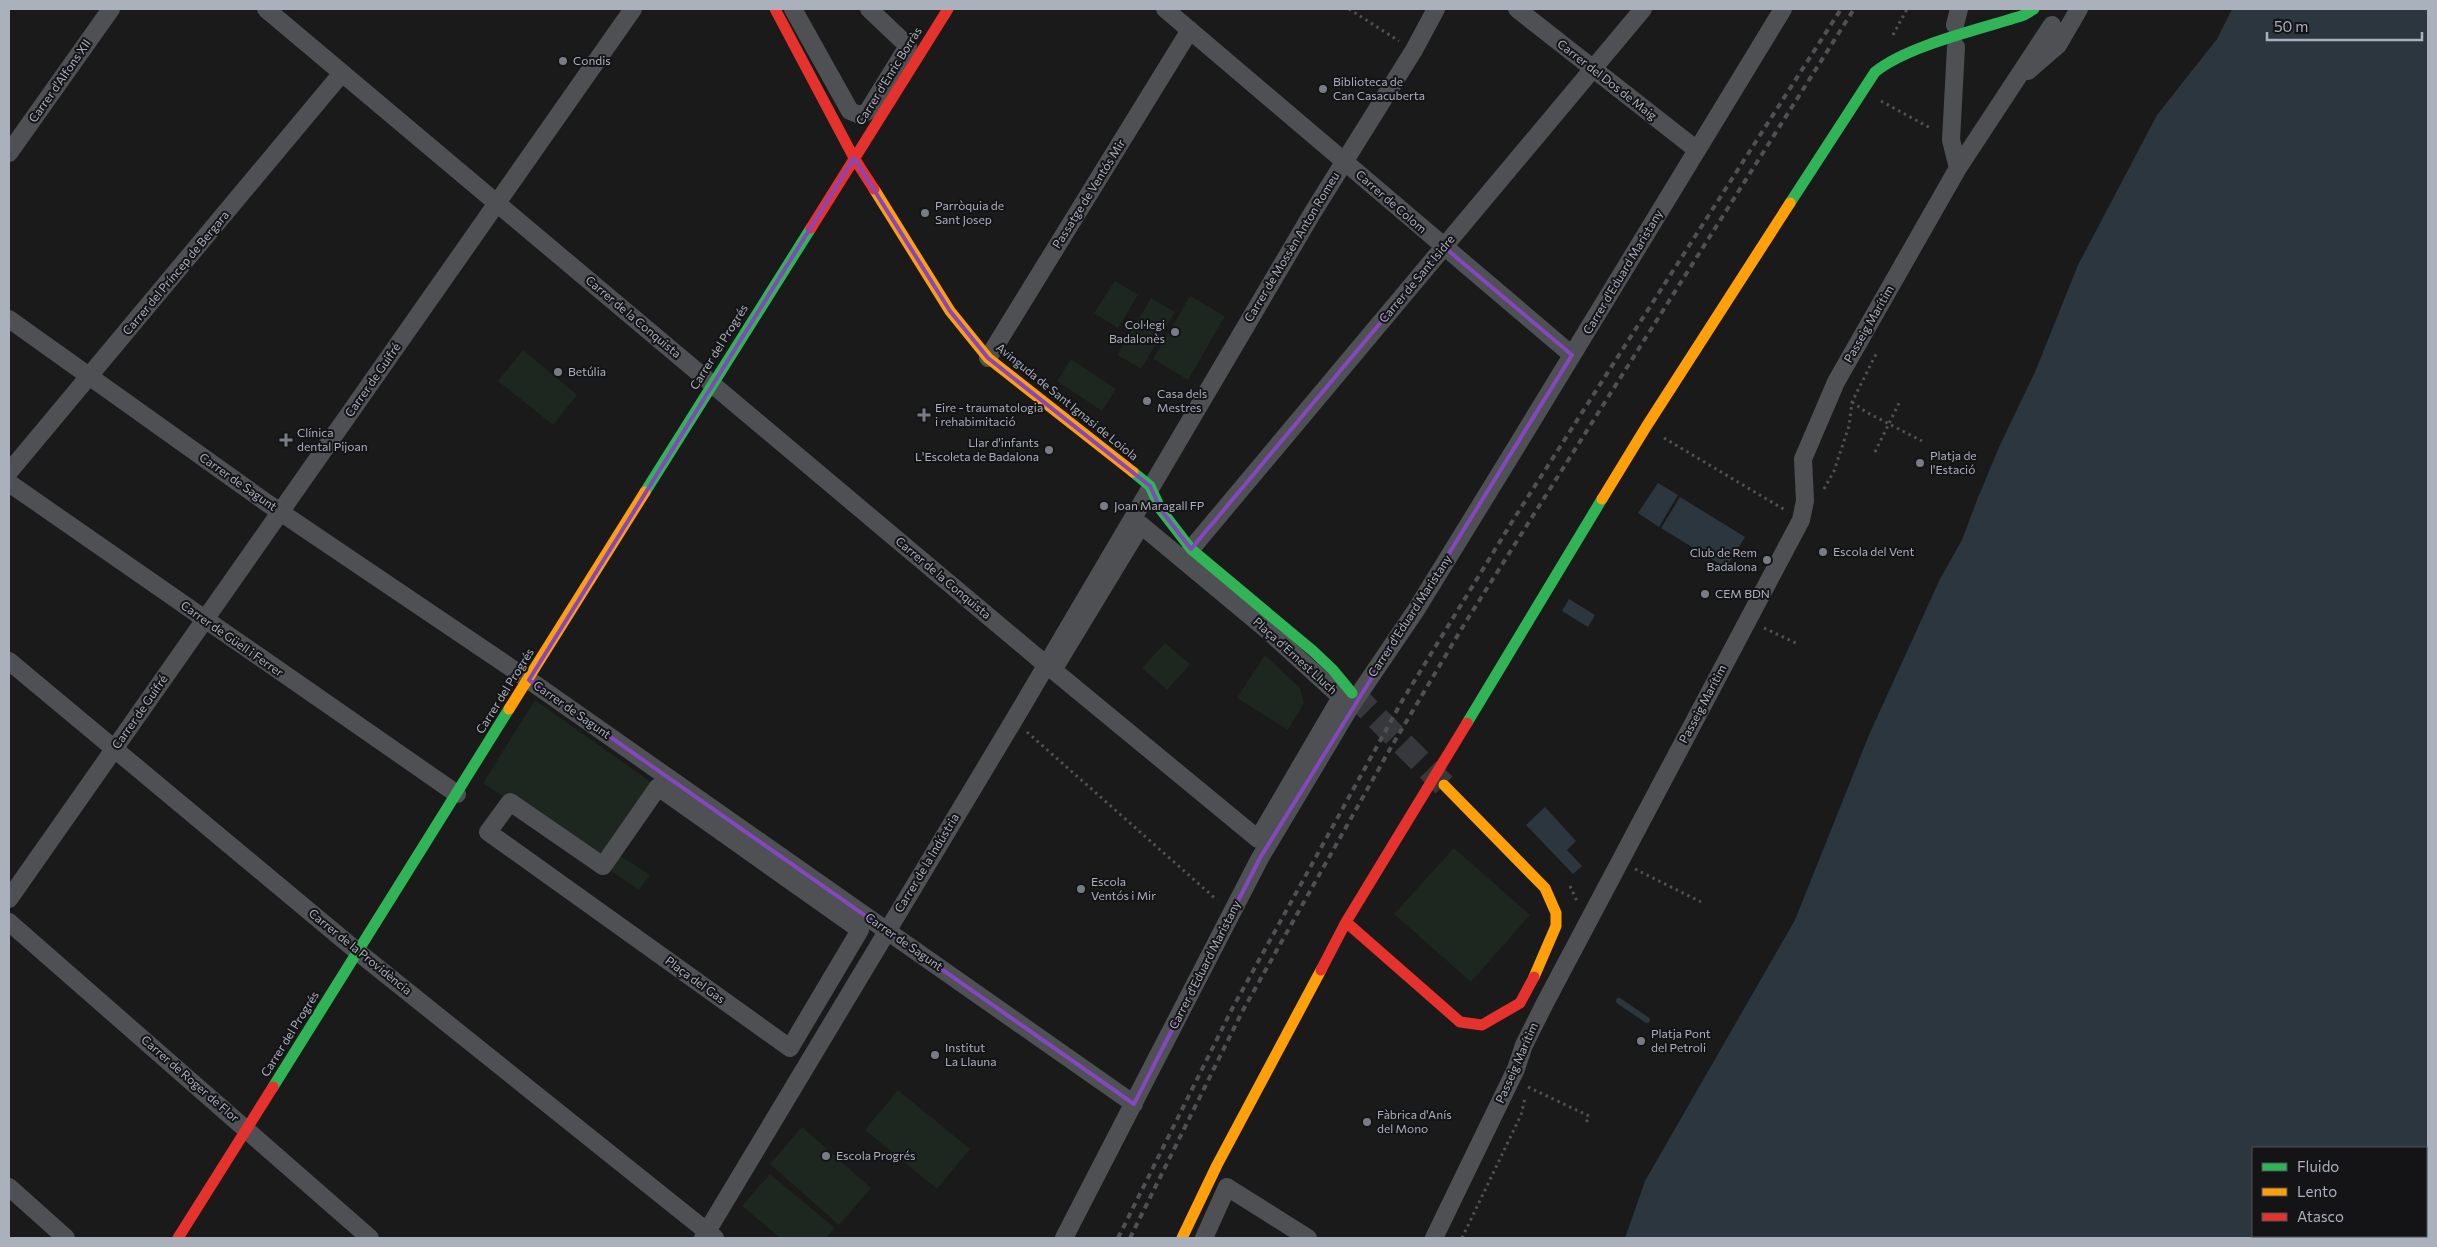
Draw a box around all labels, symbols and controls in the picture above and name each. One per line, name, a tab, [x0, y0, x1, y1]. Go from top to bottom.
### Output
scale bar	[2267, 10, 2422, 42]
text: 50 m	[2274, 17, 2308, 35]
street label: Carrer d'Enric Borràs	[852, 24, 924, 127]
street label: Carrer d'Alfons XII	[25, 36, 93, 125]
street label: Carrer del Dos de Maig	[1555, 36, 1661, 123]
place label: Condis	[573, 53, 611, 67]
marker: Condis	[557, 55, 569, 67]
place label: Biblioteca de Can Casacuberta	[1333, 74, 1425, 102]
marker: Biblioteca de Can Casacuberta	[1317, 83, 1329, 95]
street label: Passatge de Ventós Mir	[1049, 136, 1128, 251]
street label: Carrer de Colom	[1354, 167, 1430, 236]
street label: Carrer de Mossèn Anton Romeu	[1241, 169, 1342, 324]
place label: Parròquia de Sant Josep	[935, 198, 1004, 227]
street label: Carrer del Príncep de Bergara	[119, 207, 231, 337]
marker: Parròquia de Sant Josep	[919, 207, 931, 219]
street label: Carrer d'Eduard Maristany	[1579, 207, 1665, 336]
street label: Carrer de Sant Isidre	[1376, 232, 1457, 325]
street label: Carrer de la Conquista	[583, 272, 684, 360]
street label: Passeig Marítim	[1840, 282, 1896, 365]
street label: Carrer del Progrés	[686, 301, 750, 392]
place label: Col·legi Badalonès	[1109, 317, 1165, 345]
marker: Col·legi Badalonès	[1169, 326, 1181, 338]
street label: Carrer de Guifré	[341, 340, 403, 419]
street label: Avinguda de Sant Ignasi de Loiola	[994, 340, 1141, 463]
place label: Betúlia	[568, 364, 606, 378]
marker: Betúlia	[552, 366, 564, 378]
place label: Casa dels Mestres	[1157, 386, 1207, 414]
marker: Casa dels Mestres	[1141, 395, 1153, 407]
place label: Eire - traumatologia i rehabimitació	[935, 400, 1043, 428]
marker: Eire - traumatologia i rehabimitació	[917, 408, 931, 422]
place label: Clínica dental Pijoan	[297, 425, 368, 453]
marker: Clínica dental Pijoan	[279, 433, 293, 447]
place label: Llar d'infants L'Escoleta de Badalona	[915, 435, 1039, 463]
marker: Llar d'infants L'Escoleta de Badalona	[1043, 444, 1055, 456]
place label: Platja de l'Estació	[1930, 448, 1977, 476]
street label: Carrer de Sagunt	[197, 449, 280, 513]
marker: Platja de l'Estació	[1914, 457, 1926, 469]
place label: Joan Maragall FP	[1114, 498, 1205, 513]
marker: Joan Maragall FP	[1098, 500, 1110, 512]
street label: Carrer de la Conquista	[893, 533, 994, 621]
place label: Escola del Vent	[1833, 544, 1914, 558]
place label: Club de Rem Badalona	[1690, 545, 1757, 573]
marker: Escola del Vent	[1817, 546, 1829, 558]
street label: Carrer d'Eduard Maristany	[1364, 552, 1454, 679]
marker: Club de Rem Badalona	[1761, 554, 1773, 566]
place label: CEM BDN	[1715, 586, 1770, 600]
marker: CEM BDN	[1699, 588, 1711, 600]
street label: Carrer de Güell i Ferrer	[179, 597, 287, 679]
street label: Plaça d'Ernest Lluch	[1251, 614, 1340, 697]
street label: Carrer del Progrés	[472, 645, 536, 736]
street label: Passeig Marítim	[1676, 662, 1729, 745]
street label: Carrer de Guifré	[108, 672, 170, 751]
street label: Carrer de Sagunt	[531, 677, 614, 741]
street label: Carrer de la Indústria	[891, 811, 961, 914]
place label: Escola Ventós i Mir	[1091, 874, 1156, 902]
marker: Escola Ventós i Mir	[1075, 883, 1087, 895]
street label: Carrer d'Eduard Maristany	[1166, 898, 1243, 1031]
street label: Carrer de la Providència	[306, 905, 415, 997]
street label: Carrer de Sagunt	[863, 909, 946, 973]
street label: Plaça del Gas	[663, 953, 728, 1006]
street label: Carrer del Progrés	[257, 988, 321, 1079]
street label: Passeig Marítim	[1492, 1020, 1540, 1105]
place label: Platja Pont del Petroli	[1651, 1026, 1711, 1054]
street label: Carrer de Roger de Flor	[139, 1032, 243, 1125]
marker: Platja Pont del Petroli	[1635, 1035, 1647, 1047]
place label: Institut La Llauna	[945, 1040, 997, 1068]
marker: Institut La Llauna	[929, 1049, 941, 1061]
place label: Fàbrica d'Anís del Mono	[1377, 1107, 1452, 1135]
marker: Fàbrica d'Anís del Mono	[1361, 1116, 1373, 1128]
legend	[2252, 1147, 2427, 1237]
place label: Escola Progrés	[836, 1148, 915, 1162]
marker: Escola Progrés	[820, 1150, 832, 1162]
text: Fluido	[2297, 1157, 2339, 1175]
text: Lento	[2297, 1182, 2337, 1200]
text: Atasco	[2297, 1207, 2344, 1225]

